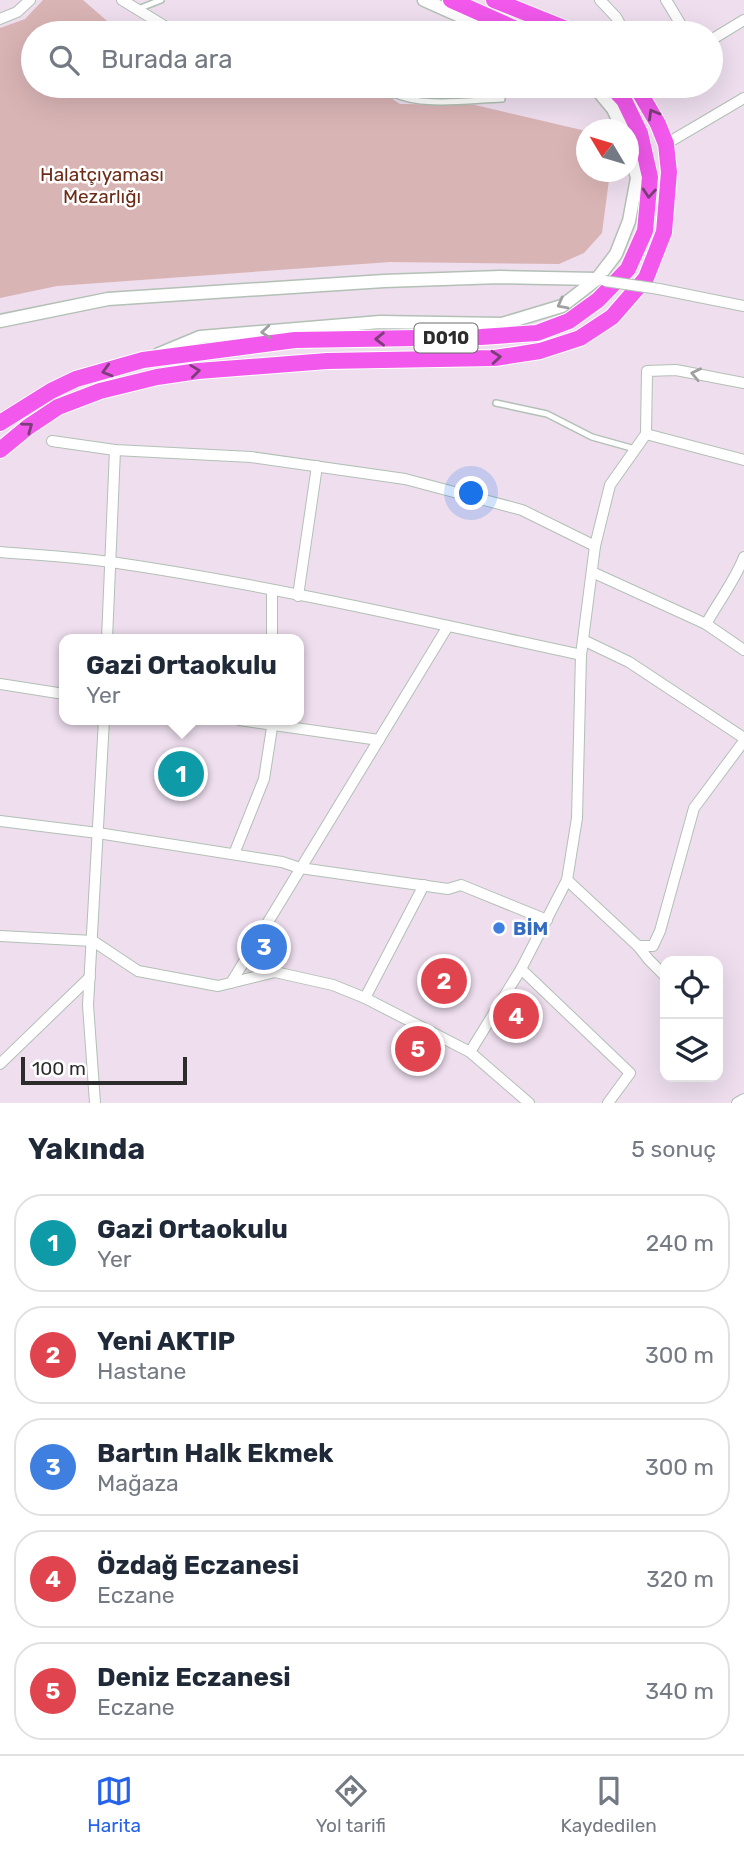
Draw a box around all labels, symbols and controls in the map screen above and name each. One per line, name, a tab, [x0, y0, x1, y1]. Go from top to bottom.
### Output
search box	[21, 21, 723, 98]
icon: search	[45, 41, 83, 79]
text: Burada ara	[101, 44, 233, 75]
one-way arrow	[648, 109, 661, 122]
north arrow	[576, 119, 639, 182]
park label: Halatçıyaması Mezarlığı	[40, 163, 164, 208]
one-way arrow	[642, 188, 657, 199]
one-way arrow	[557, 295, 570, 309]
one-way arrow	[260, 324, 271, 339]
road number: D010	[414, 324, 478, 352]
one-way arrow	[374, 331, 385, 346]
one-way arrow	[490, 350, 501, 365]
one-way arrow	[101, 363, 113, 377]
one-way arrow	[189, 364, 201, 379]
one-way arrow	[690, 367, 702, 382]
one-way arrow	[21, 423, 33, 435]
your location	[454, 476, 488, 510]
popup	[59, 634, 304, 725]
text: Gazi Ortaokulu	[86, 650, 277, 681]
text: Yer	[86, 681, 121, 709]
pin: 1	[158, 748, 204, 800]
place label: BİM	[513, 917, 548, 940]
marker: BİM	[491, 920, 507, 936]
pin: 3	[241, 921, 287, 973]
pin: 2	[421, 955, 467, 1007]
map controls	[660, 956, 723, 1082]
button: locate	[660, 956, 723, 1019]
pin: 4	[493, 990, 539, 1042]
button: layers	[660, 1019, 723, 1082]
pin: 5	[395, 1023, 441, 1075]
scale bar	[21, 1054, 187, 1086]
text: 100 m	[32, 1057, 86, 1080]
text: Yakında	[28, 1131, 145, 1167]
text: 5 sonuç	[631, 1135, 716, 1163]
text: Gazi Ortaokulu	[97, 1214, 288, 1245]
text: 1	[47, 1229, 59, 1257]
text: 240 m	[646, 1229, 714, 1257]
text: Yer	[97, 1245, 132, 1273]
text: Yeni AKTIP	[97, 1326, 235, 1357]
text: 2	[46, 1341, 60, 1369]
text: 300 m	[645, 1341, 714, 1369]
text: Hastane	[97, 1357, 186, 1385]
text: Bartın Halk Ekmek	[97, 1438, 333, 1469]
text: 3	[45, 1453, 61, 1481]
text: 300 m	[645, 1453, 714, 1481]
text: Mağaza	[97, 1469, 179, 1497]
text: Özdağ Eczanesi	[97, 1550, 299, 1581]
text: 4	[45, 1565, 61, 1593]
text: 320 m	[646, 1565, 714, 1593]
text: Eczane	[97, 1581, 175, 1609]
text: Deniz Eczanesi	[97, 1662, 291, 1693]
text: 5	[46, 1677, 60, 1705]
text: 340 m	[645, 1677, 714, 1705]
text: Eczane	[97, 1693, 175, 1721]
tab: Harita	[87, 1772, 141, 1837]
tab: Yol tarifi	[315, 1772, 386, 1837]
tab: Kaydedilen	[560, 1772, 657, 1837]

